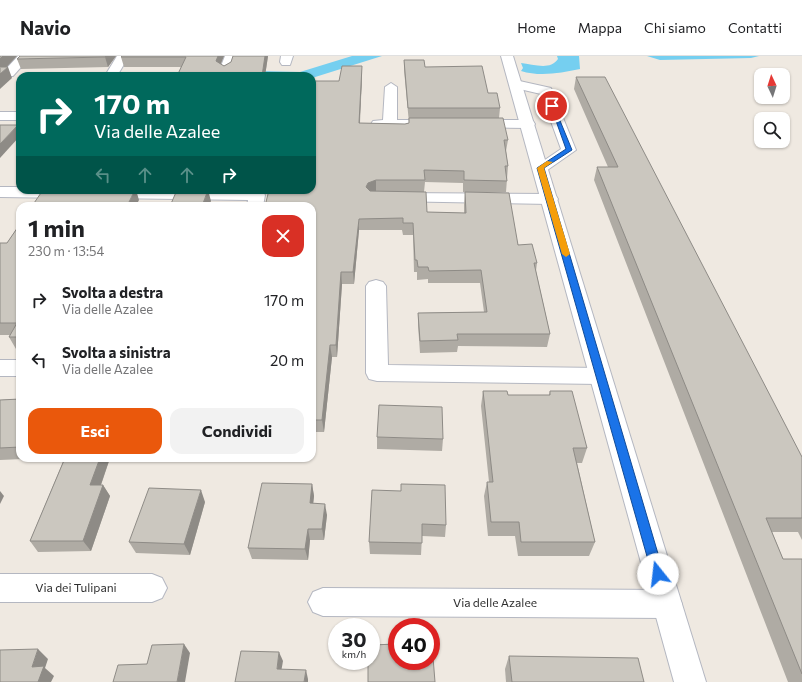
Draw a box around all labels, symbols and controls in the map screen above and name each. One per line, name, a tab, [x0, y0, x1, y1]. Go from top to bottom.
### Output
text: Navio	[20, 16, 71, 39]
text: Home	[517, 19, 556, 36]
text: Mappa	[578, 19, 622, 36]
text: Chi siamo	[644, 19, 706, 36]
text: Contatti	[728, 19, 782, 36]
north arrow	[754, 68, 790, 104]
map controls	[754, 68, 790, 148]
text: 170 m	[94, 86, 170, 120]
icon: right	[28, 88, 80, 140]
pin	[535, 89, 569, 123]
icon: arrive	[541, 95, 563, 117]
button: search	[754, 112, 790, 148]
text: Via delle Azalee	[94, 120, 220, 142]
icon: left	[92, 164, 114, 186]
icon: ahead	[134, 164, 156, 186]
icon: ahead	[176, 164, 198, 186]
icon: right	[218, 164, 240, 186]
text: 1 min	[28, 213, 85, 242]
button: close	[262, 215, 304, 257]
text: 230 m · 13:54	[28, 243, 104, 259]
text: Svolta a destra	[62, 283, 163, 301]
icon: right	[28, 289, 50, 311]
text: 170 m	[264, 291, 304, 309]
text: Via delle Azalee	[62, 301, 153, 317]
text: Svolta a sinistra	[62, 343, 171, 361]
icon: left	[28, 349, 50, 371]
text: 20 m	[270, 351, 304, 369]
text: Via delle Azalee	[62, 361, 153, 377]
button: Esci	[28, 408, 162, 454]
button: Condividi	[170, 408, 304, 454]
position arrow	[637, 553, 679, 595]
street label: Via dei Tulipani	[35, 580, 117, 594]
street label: Via delle Azalee	[453, 595, 537, 609]
speed limit sign: 40	[388, 618, 440, 670]
text: 30	[342, 627, 366, 651]
text: km/h	[342, 648, 366, 660]

